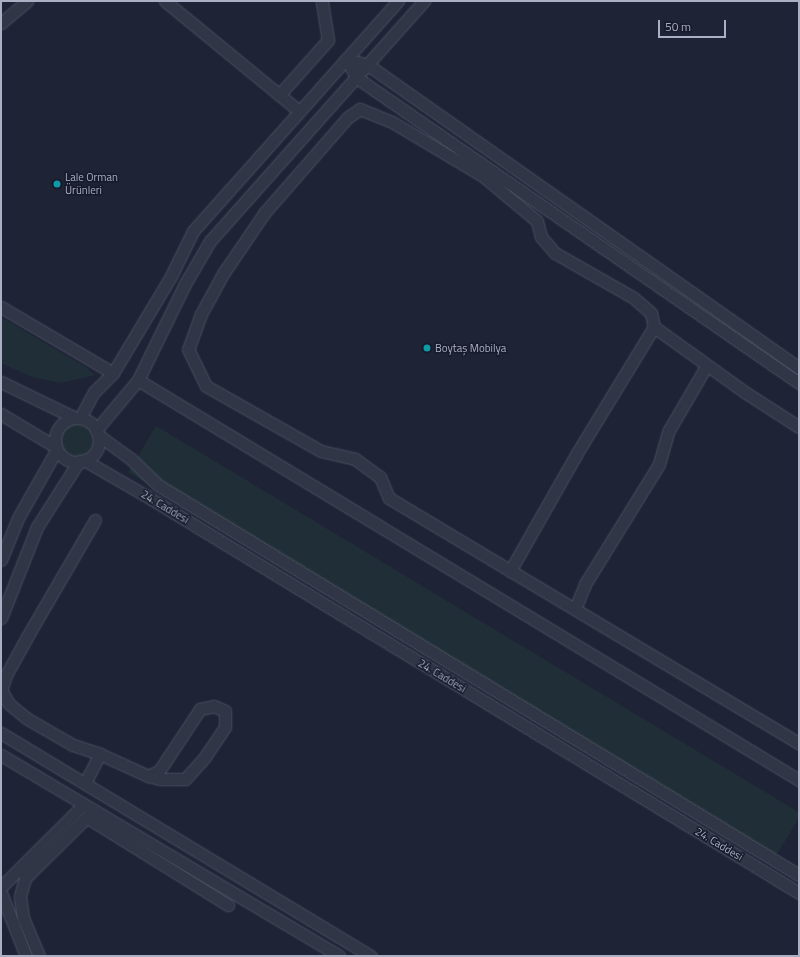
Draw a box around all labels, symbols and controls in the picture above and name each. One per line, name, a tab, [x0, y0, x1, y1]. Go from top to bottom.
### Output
scale bar	[660, 12, 728, 38]
text: 50 m	[665, 17, 691, 36]
place label: Lale Orman Ürünleri	[65, 171, 118, 197]
marker: Lale Orman Ürünleri	[52, 179, 62, 189]
place label: Boytaş Mobilya	[435, 341, 506, 355]
marker: Boytaş Mobilya	[422, 343, 432, 353]
street label: 24. Caddesi	[139, 488, 191, 526]
street label: 24. Caddesi	[416, 657, 468, 695]
street label: 24. Caddesi	[693, 825, 745, 863]

